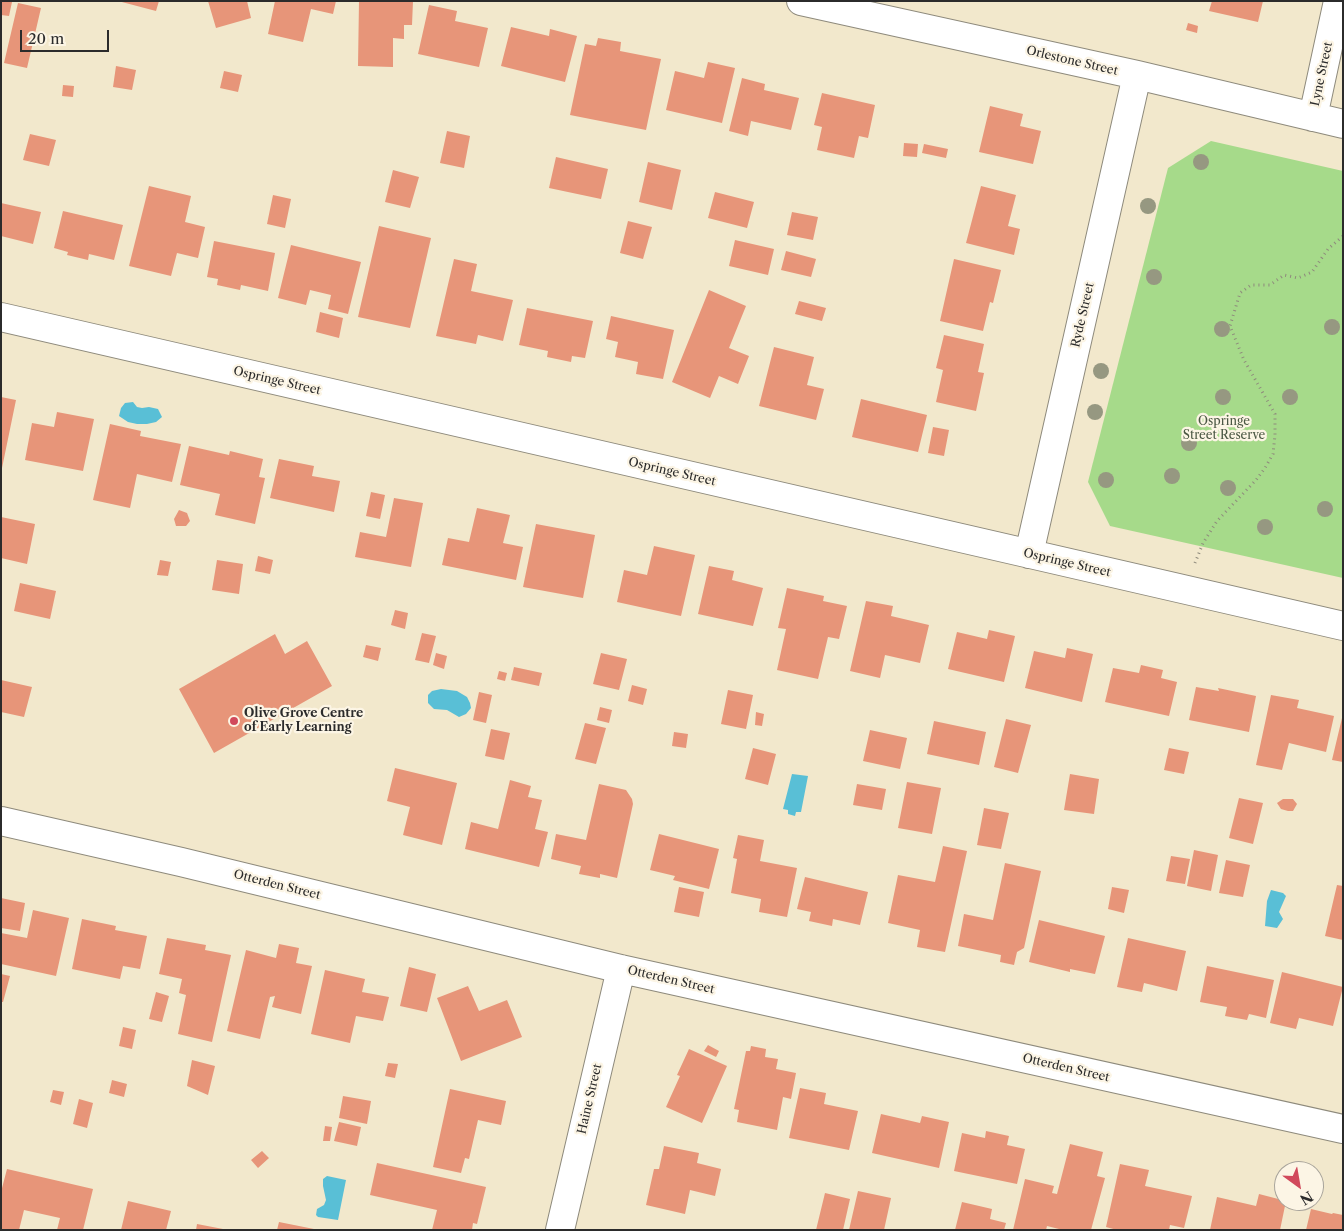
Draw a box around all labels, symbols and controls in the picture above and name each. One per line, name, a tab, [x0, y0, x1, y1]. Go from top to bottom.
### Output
scale bar	[22, 20, 111, 52]
text: 20 m	[28, 29, 64, 48]
street label: Lyne Street	[1308, 41, 1336, 107]
street label: Orlestone Street	[1025, 43, 1119, 79]
street label: Ryde Street	[1069, 281, 1097, 349]
street label: Ospringe Street	[232, 364, 322, 398]
park label: Ospringe Street Reserve	[1183, 415, 1265, 443]
street label: Ospringe Street	[627, 455, 717, 489]
street label: Ospringe Street	[1022, 546, 1112, 580]
place label: Olive Grove Centre of Early Learning	[244, 707, 363, 735]
marker: Olive Grove Centre of Early Learning	[228, 715, 240, 727]
street label: Otterden Street	[232, 867, 322, 903]
street label: Otterden Street	[626, 963, 716, 997]
street label: Otterden Street	[1021, 1051, 1111, 1085]
street label: Haine Street	[575, 1062, 605, 1136]
north arrow	[1274, 1161, 1324, 1211]
text: N	[1296, 1187, 1316, 1209]

